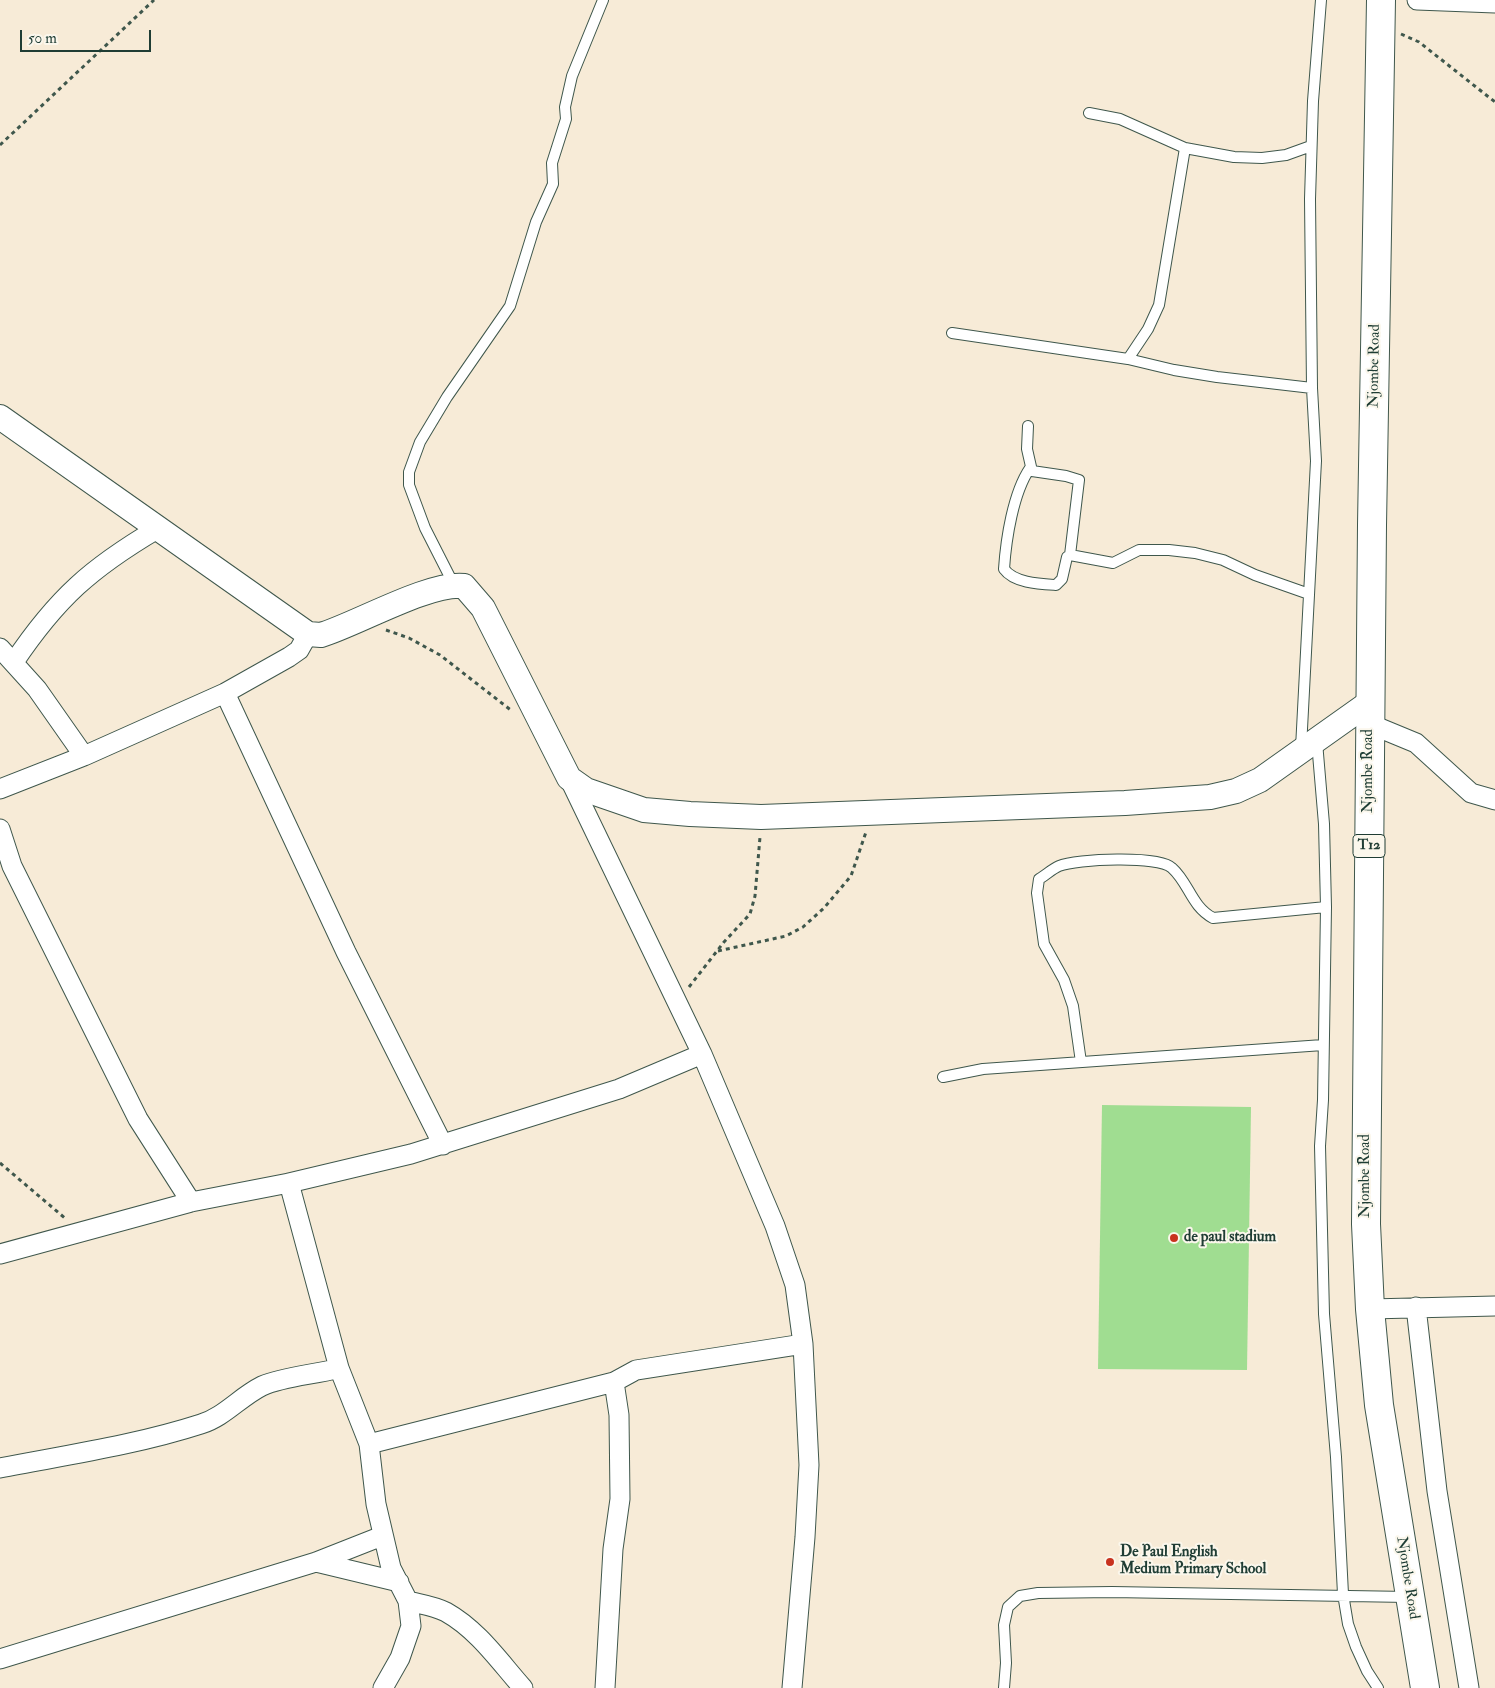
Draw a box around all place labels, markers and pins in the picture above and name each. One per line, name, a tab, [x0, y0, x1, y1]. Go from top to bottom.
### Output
place label: de paul stadium	[1184, 1229, 1276, 1247]
marker: de paul stadium	[1168, 1232, 1180, 1244]
place label: De Paul English Medium Primary School	[1120, 1544, 1266, 1579]
marker: De Paul English Medium Primary School	[1104, 1556, 1116, 1568]

